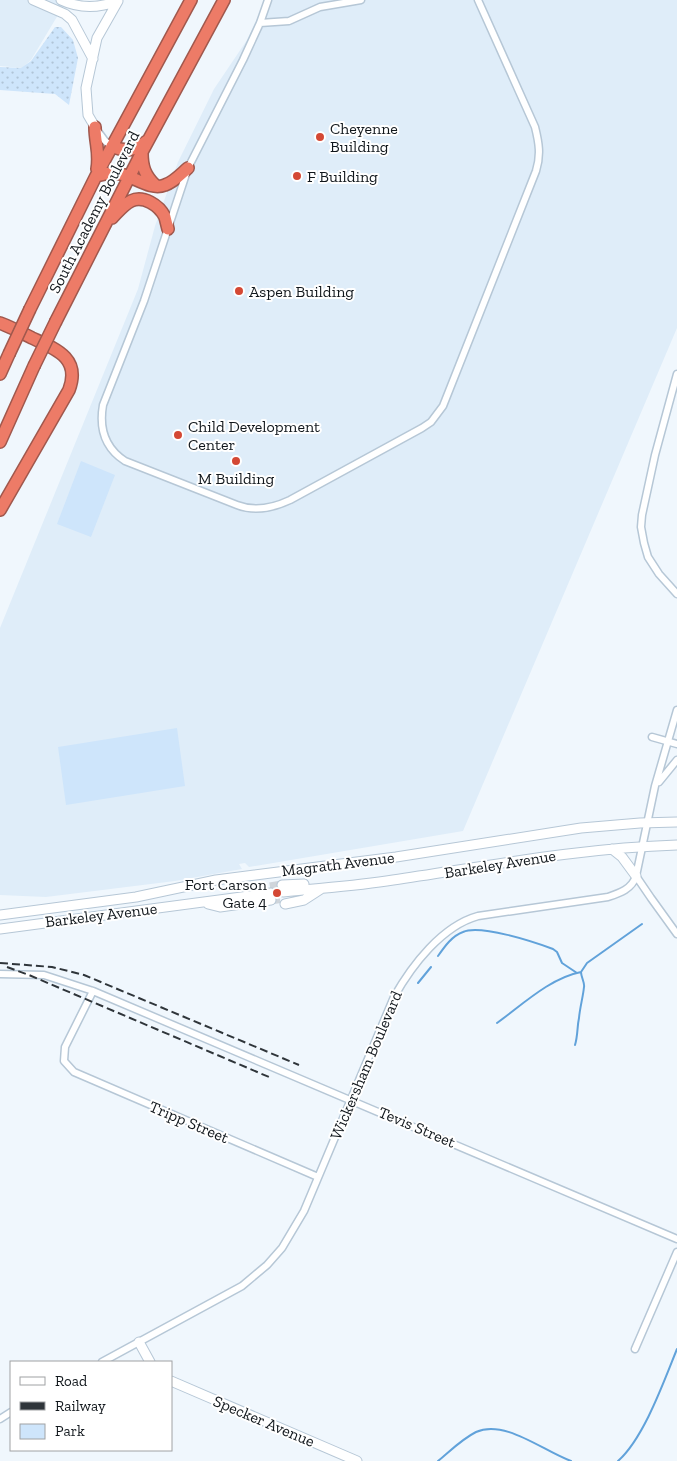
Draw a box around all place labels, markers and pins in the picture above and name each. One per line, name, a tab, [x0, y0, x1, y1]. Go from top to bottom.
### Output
place label: Cheyenne Building	[330, 119, 398, 156]
marker: Cheyenne Building	[314, 131, 326, 143]
place label: F Building	[307, 167, 378, 186]
marker: F Building	[291, 170, 303, 182]
place label: Aspen Building	[249, 282, 354, 301]
marker: Aspen Building	[233, 285, 245, 297]
place label: Child Development Center	[188, 417, 320, 454]
marker: Child Development Center	[172, 429, 184, 441]
marker: M Building	[230, 455, 242, 467]
place label: M Building	[198, 469, 274, 488]
place label: Fort Carson Gate 4	[185, 875, 268, 912]
marker: Fort Carson Gate 4	[271, 887, 283, 899]

